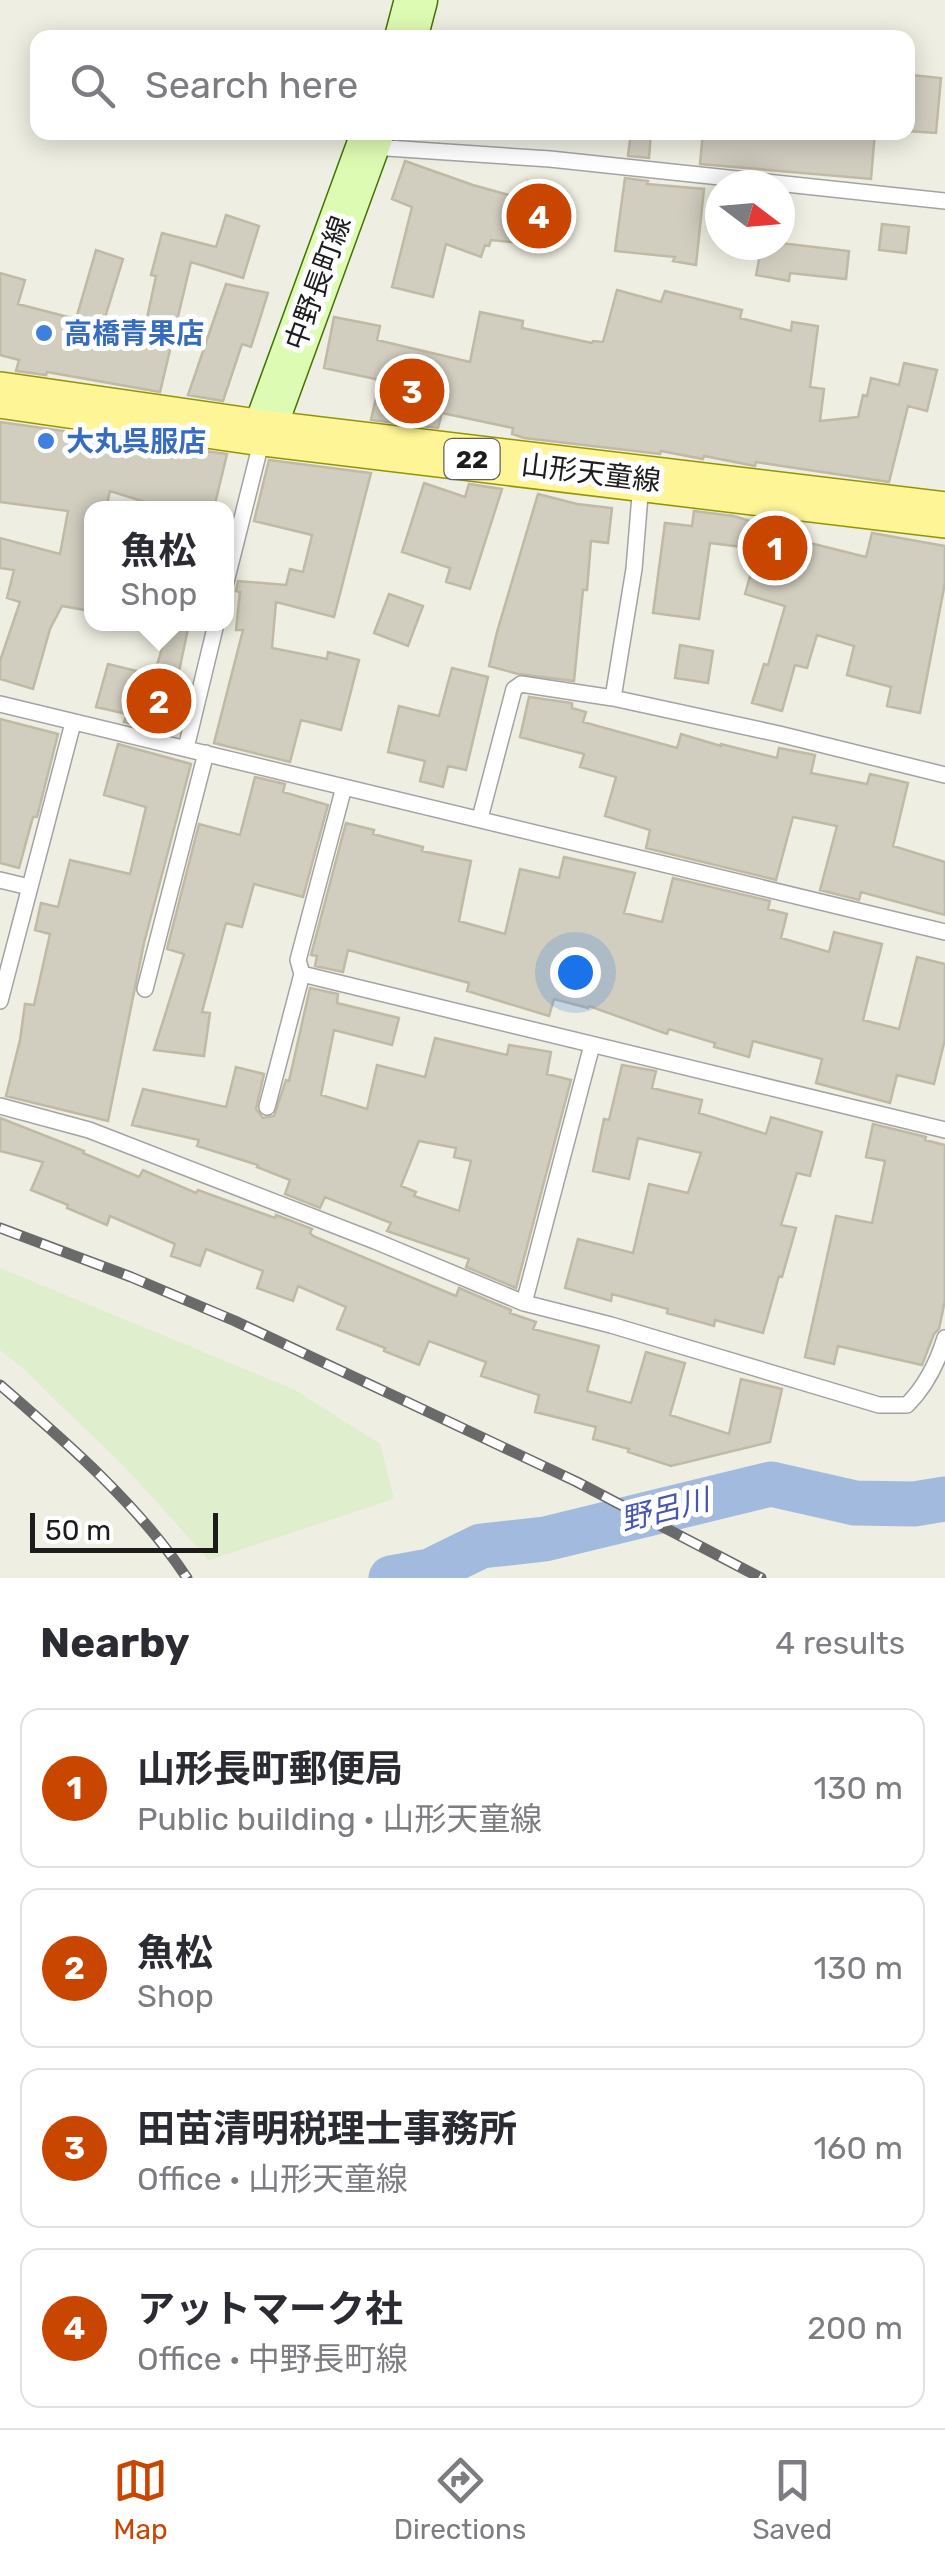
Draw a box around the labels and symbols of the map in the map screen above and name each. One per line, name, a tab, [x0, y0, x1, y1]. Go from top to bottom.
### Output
north arrow	[705, 170, 795, 260]
pin: 4	[506, 178, 572, 254]
street label: 中野長町線	[279, 212, 357, 354]
place label: 高橋青果店	[64, 317, 204, 350]
marker: 高橋青果店	[33, 322, 55, 344]
pin: 3	[380, 354, 444, 428]
place label: 大丸呉服店	[66, 425, 206, 458]
marker: 大丸呉服店	[35, 430, 57, 452]
road number: 22	[444, 439, 500, 479]
street label: 山形天童線	[520, 448, 662, 498]
pin: 1	[742, 510, 808, 586]
pin: 2	[126, 664, 192, 738]
your location	[550, 947, 601, 998]
water label: 野呂川	[617, 1481, 716, 1538]
scale bar	[30, 1508, 218, 1552]

